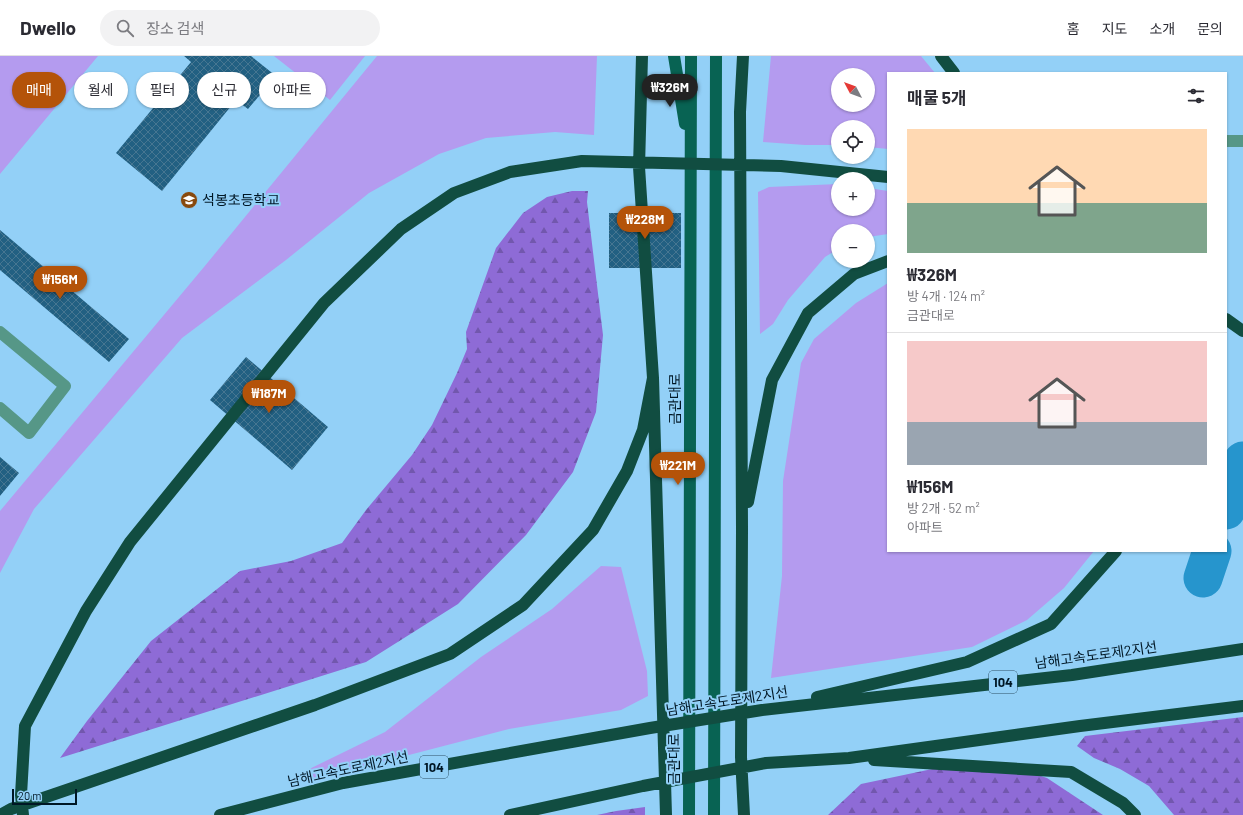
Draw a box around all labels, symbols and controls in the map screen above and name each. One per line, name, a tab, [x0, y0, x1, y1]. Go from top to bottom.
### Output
search box	[100, 10, 380, 46]
text: Dwello	[20, 16, 76, 39]
icon: search	[114, 17, 136, 39]
text: 장소 검색	[146, 19, 204, 37]
text: 홈	[1067, 20, 1080, 37]
text: 지도	[1102, 20, 1127, 37]
text: 소개	[1149, 20, 1175, 37]
text: 문의	[1197, 20, 1223, 37]
north arrow	[831, 68, 875, 112]
map controls	[831, 68, 875, 268]
chip: 매매	[12, 72, 66, 108]
chip: 월세	[74, 72, 128, 108]
chip: 필터	[136, 72, 189, 108]
chip: 신규	[197, 72, 251, 108]
chip: 아파트	[259, 72, 326, 108]
pin: ₩326M	[642, 74, 698, 108]
text: ₩326M	[651, 79, 689, 95]
icon: filters	[1185, 85, 1207, 107]
text: 매물 5개	[907, 87, 966, 107]
button: locate	[831, 120, 875, 164]
icon: home	[1021, 155, 1093, 227]
button: +	[831, 172, 875, 216]
school or university icon: 석봉초등학교	[179, 190, 199, 210]
place label: 석봉초등학교	[202, 191, 279, 208]
pin: ₩228M	[617, 206, 673, 240]
text: ₩228M	[626, 211, 664, 227]
button: −	[831, 224, 875, 268]
text: ₩326M	[907, 264, 957, 284]
pin: ₩156M	[32, 266, 88, 300]
text: ₩156M	[42, 271, 78, 287]
text: 방 4개 · 124 m²	[907, 288, 985, 304]
text: 금관대로	[907, 307, 955, 323]
icon: home	[1021, 367, 1093, 439]
street label: 금관대로	[666, 373, 683, 425]
pin: ₩187M	[241, 380, 297, 414]
text: ₩187M	[251, 385, 287, 401]
pin: ₩221M	[650, 452, 706, 486]
text: ₩221M	[660, 457, 696, 473]
text: ₩156M	[907, 476, 954, 496]
text: 방 2개 · 52 m²	[907, 500, 980, 516]
text: 아파트	[907, 519, 943, 535]
street label: 남해고속도로제2지선	[1034, 637, 1158, 672]
road number: 104	[989, 671, 1017, 693]
street label: 남해고속도로제2지선	[665, 682, 789, 719]
street label: 금관대로	[665, 733, 682, 785]
street label: 남해고속도로제2지선	[286, 747, 410, 790]
road number: 104	[420, 756, 448, 778]
scale bar	[12, 787, 77, 806]
text: 20 m	[18, 789, 41, 802]

